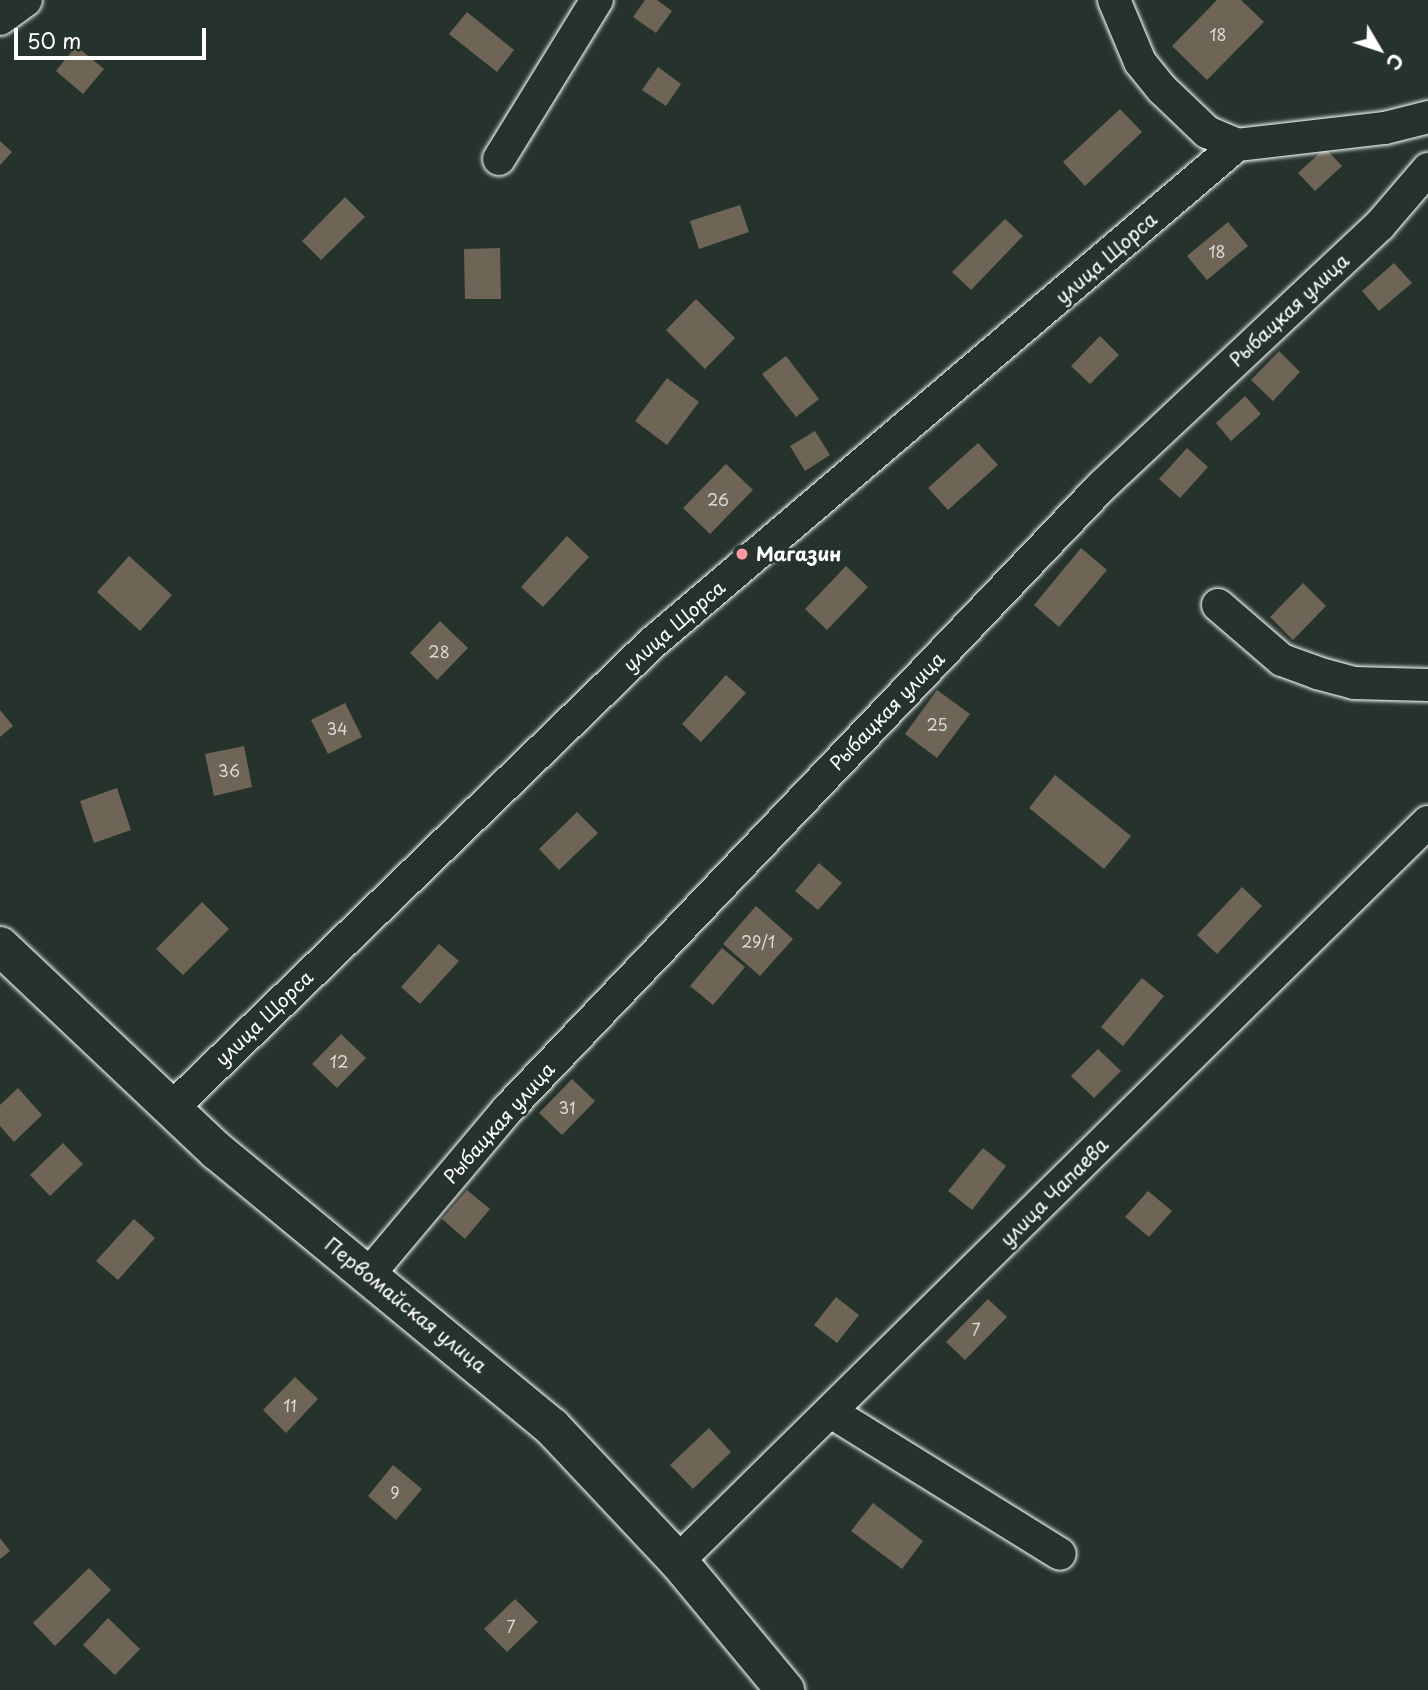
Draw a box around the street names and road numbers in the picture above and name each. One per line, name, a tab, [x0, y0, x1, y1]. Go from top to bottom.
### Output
street label: улица Щорса	[1050, 207, 1162, 309]
street label: Рыбацкая улица	[1224, 248, 1354, 372]
street label: улица Щорса	[618, 575, 730, 677]
street label: Рыбацкая улица	[825, 647, 949, 775]
street label: улица Щорса	[210, 965, 318, 1071]
street label: Рыбацкая улица	[438, 1057, 560, 1189]
street label: улица Чапаева	[995, 1133, 1113, 1251]
street label: Первомайская улица	[320, 1232, 492, 1378]

